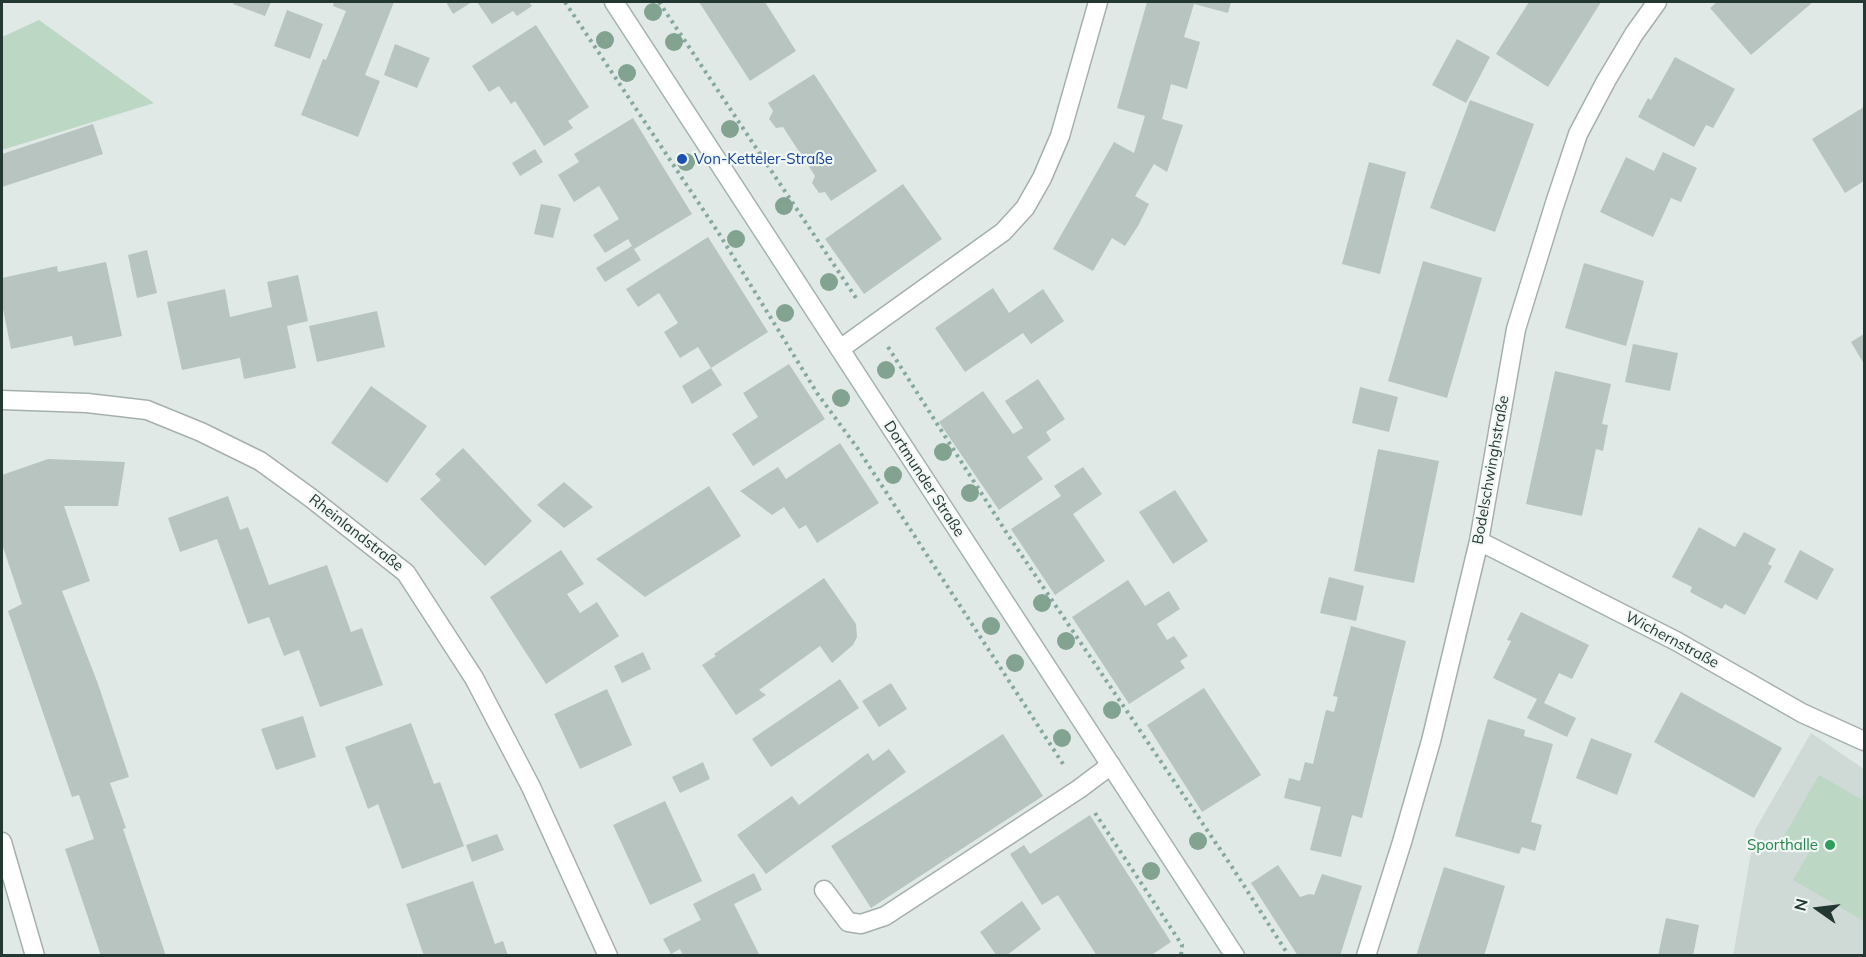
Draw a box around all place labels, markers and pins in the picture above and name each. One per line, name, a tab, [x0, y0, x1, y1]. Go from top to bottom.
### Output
place label: Von-Ketteler-Straße	[694, 150, 833, 168]
marker: Von-Ketteler-Straße	[675, 152, 689, 166]
place label: Sporthalle	[1747, 836, 1818, 854]
marker: Sporthalle	[1823, 838, 1837, 852]

